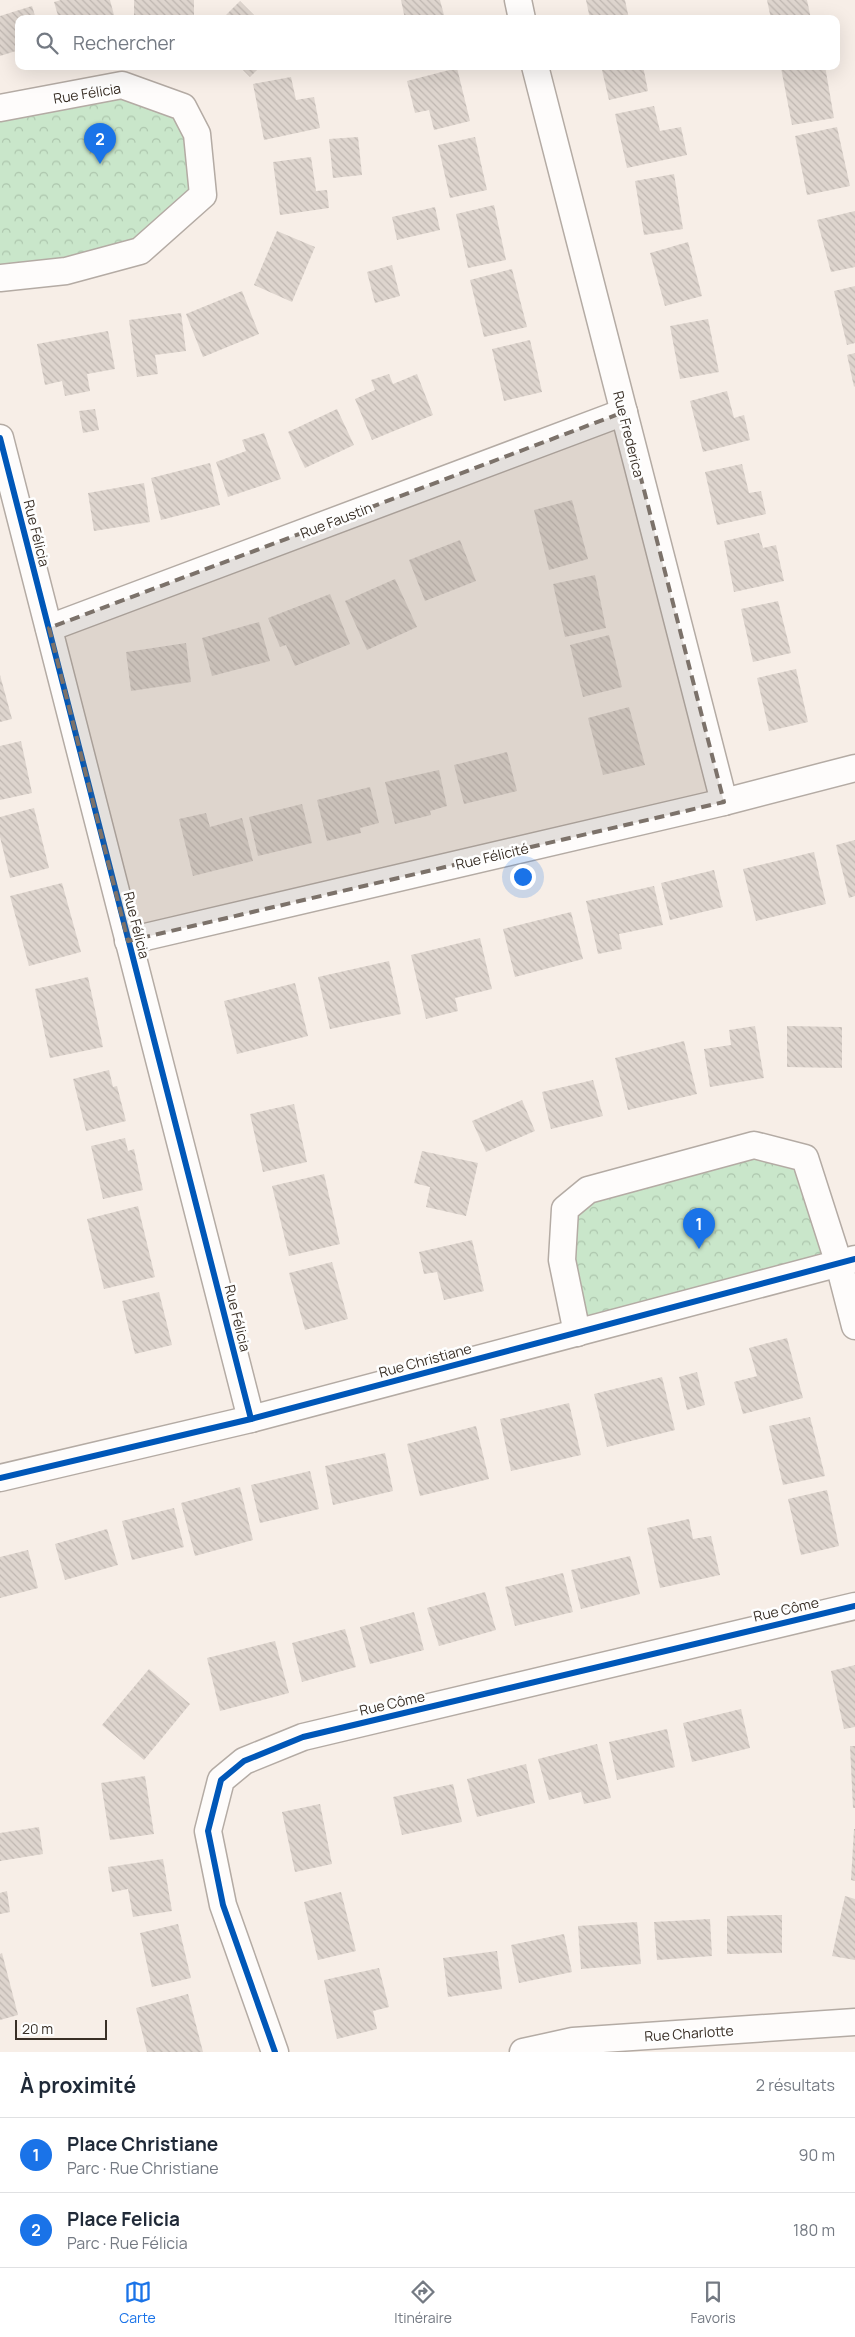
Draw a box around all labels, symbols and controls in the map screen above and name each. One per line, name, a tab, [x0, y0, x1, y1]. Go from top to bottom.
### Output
search box	[15, 15, 840, 70]
icon: search	[33, 29, 61, 57]
text: Rechercher	[73, 30, 175, 56]
street label: Rue Félicia	[52, 78, 122, 108]
pin: 2	[84, 123, 116, 164]
street label: Rue Frederica	[609, 389, 649, 479]
street label: Rue Félicia	[20, 498, 54, 568]
street label: Rue Faustin	[297, 498, 375, 542]
street label: Rue Félicité	[454, 838, 530, 874]
your location	[510, 864, 536, 890]
street label: Rue Félicia	[120, 890, 154, 960]
pin: 1	[683, 1208, 715, 1249]
street label: Rue Félicia	[221, 1283, 255, 1353]
street label: Rue Christiane	[377, 1338, 473, 1382]
street label: Rue Côme	[751, 1592, 821, 1626]
street label: Rue Côme	[357, 1686, 427, 1720]
scale bar	[15, 2017, 108, 2040]
text: 20 m	[22, 2019, 53, 2038]
street label: Rue Charlotte	[644, 2020, 734, 2046]
text: À proximité	[20, 2071, 136, 2099]
text: 2 résultats	[756, 2074, 835, 2096]
text: Place Christiane	[67, 2131, 218, 2157]
text: 1	[32, 2144, 40, 2166]
text: 90 m	[799, 2144, 835, 2166]
text: Parc · Rue Christiane	[67, 2157, 219, 2179]
text: Place Felicia	[67, 2206, 180, 2232]
text: 2	[31, 2219, 41, 2241]
text: 180 m	[793, 2219, 835, 2241]
text: Parc · Rue Félicia	[67, 2232, 188, 2254]
tab: Carte	[119, 2278, 156, 2327]
tab: Itinéraire	[394, 2278, 452, 2327]
tab: Favoris	[691, 2278, 736, 2327]

